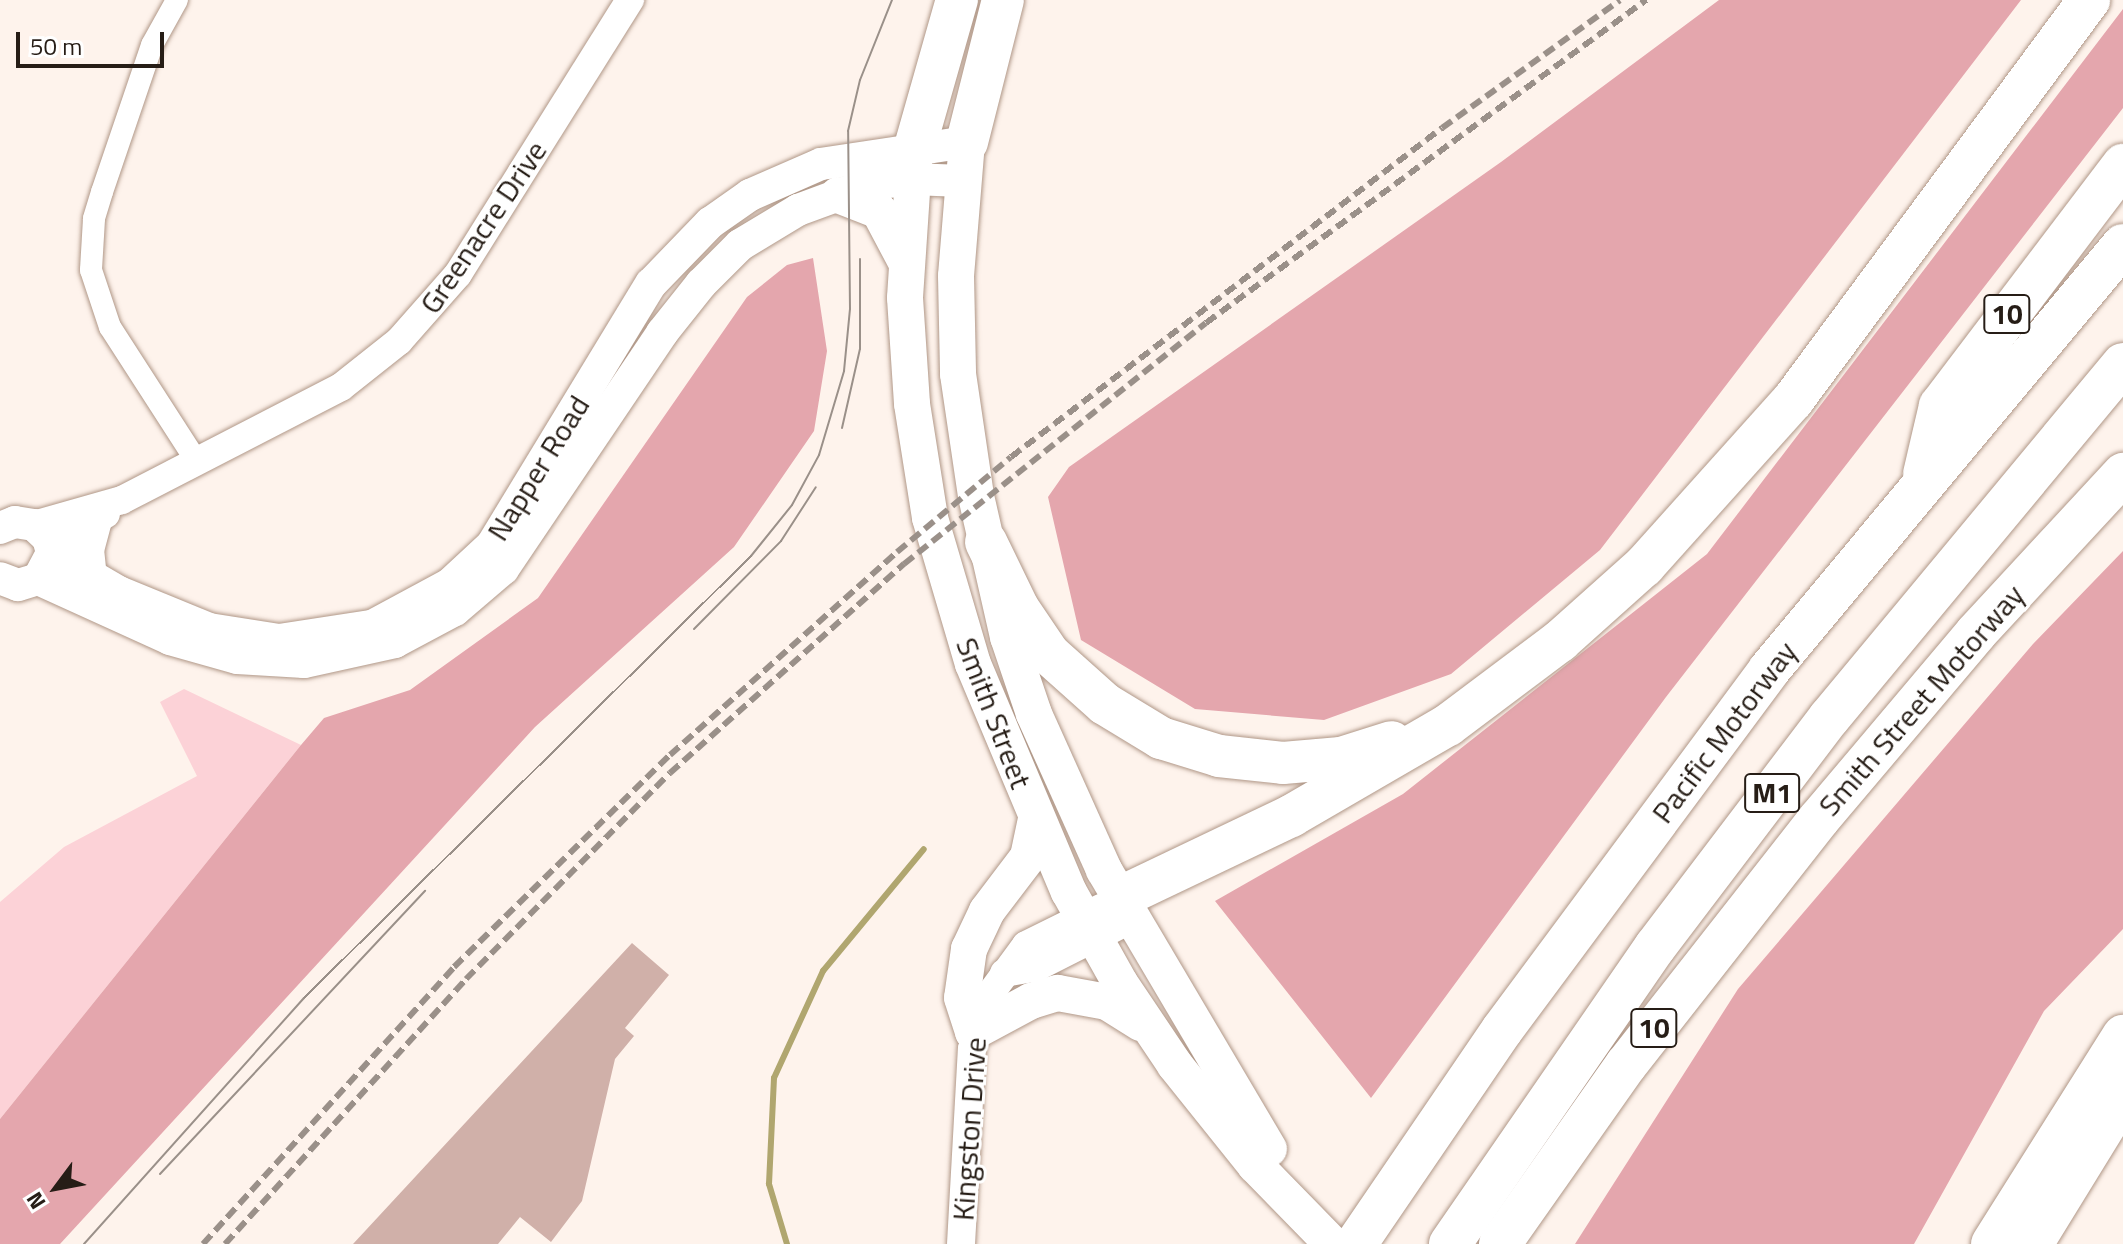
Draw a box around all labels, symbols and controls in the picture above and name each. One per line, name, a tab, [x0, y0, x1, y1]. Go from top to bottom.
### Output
scale bar	[20, 16, 168, 66]
text: 50 m	[30, 28, 82, 64]
street label: Greenacre Drive	[412, 134, 554, 320]
road number: 10	[1983, 290, 2031, 338]
street label: Napper Road	[479, 389, 597, 547]
street label: Smith Street Motorway	[1811, 577, 2031, 823]
street label: Smith Street	[949, 633, 1039, 793]
street label: Pacific Motorway	[1644, 634, 1804, 830]
road number: M1	[1744, 769, 1800, 817]
road number: 10	[1630, 1004, 1678, 1052]
street label: Kingston Drive	[945, 1036, 993, 1222]
north arrow	[16, 1148, 96, 1228]
text: N	[17, 1185, 54, 1216]

